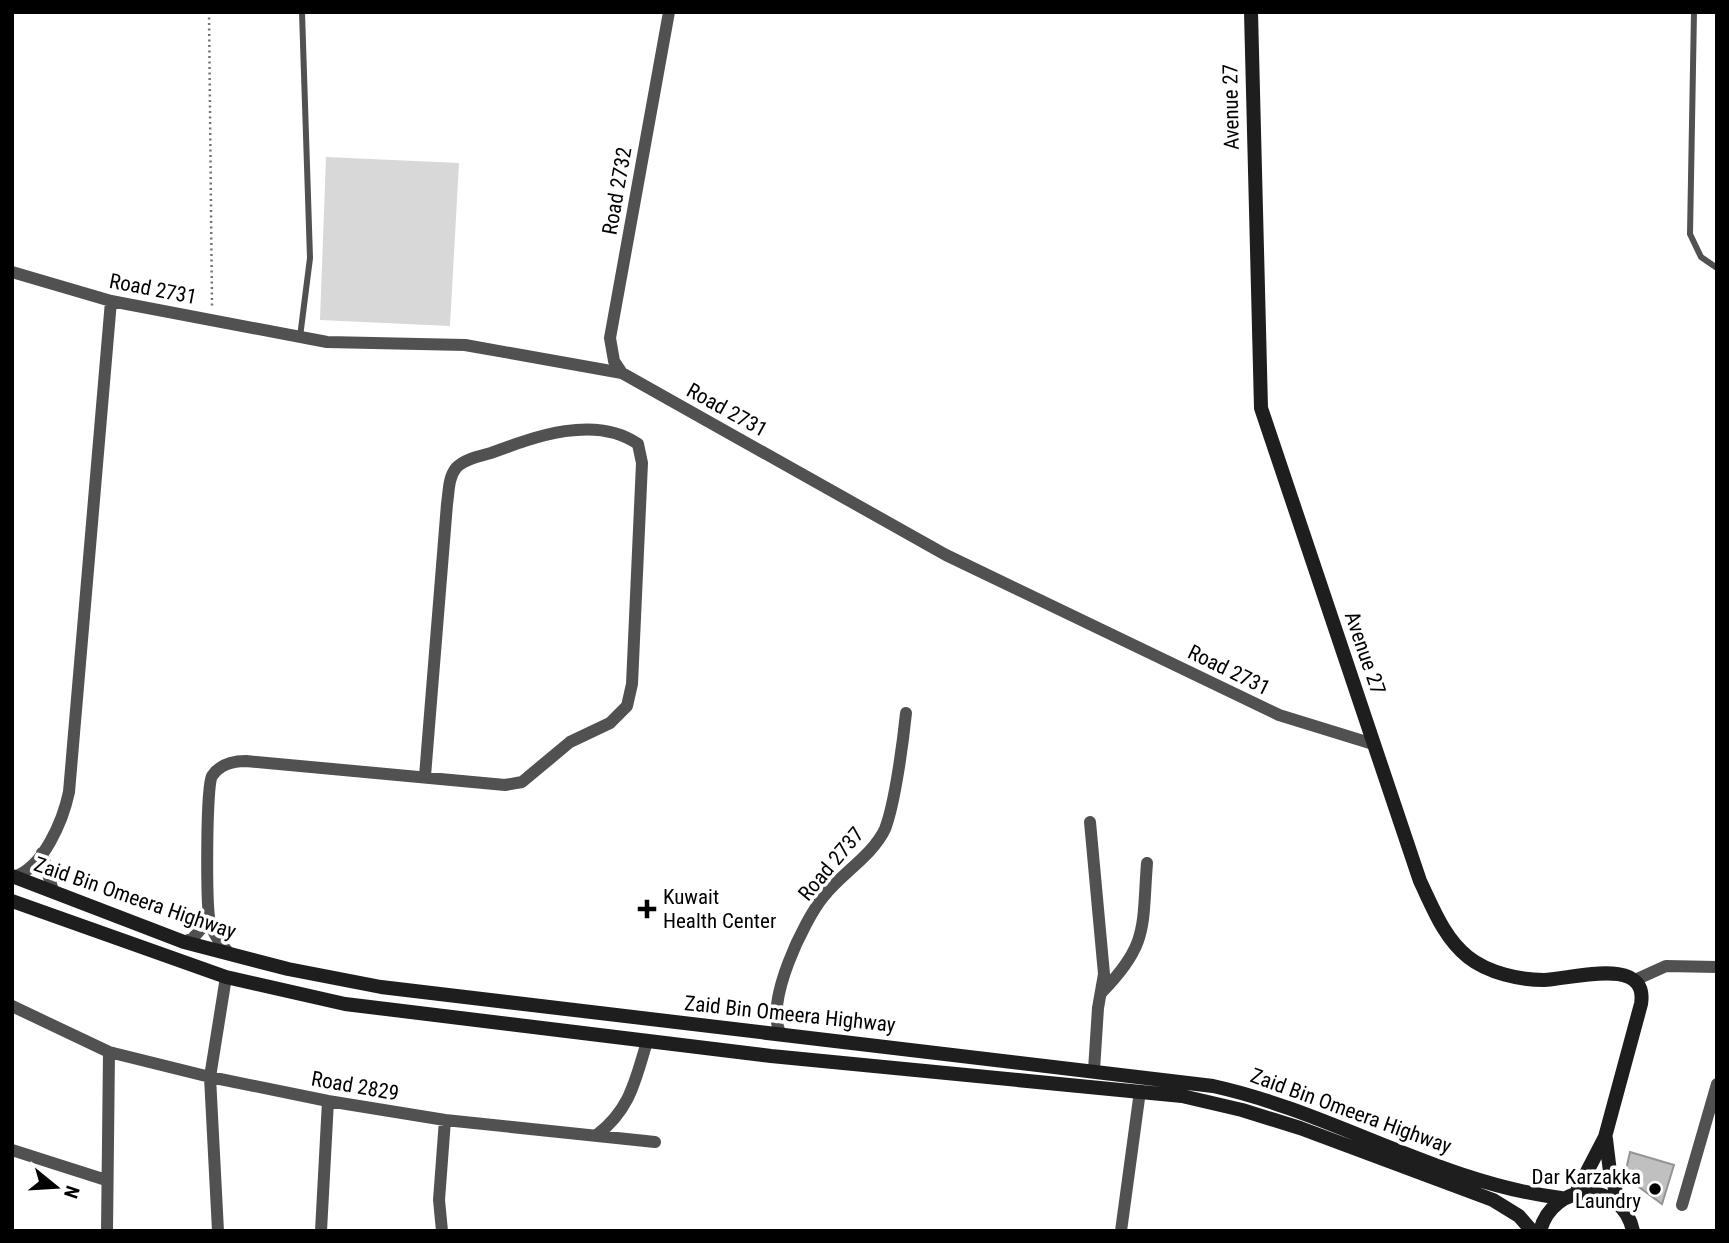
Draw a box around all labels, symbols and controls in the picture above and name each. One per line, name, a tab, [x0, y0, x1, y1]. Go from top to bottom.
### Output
street label: Avenue 27	[1218, 64, 1244, 150]
street label: Road 2732	[598, 145, 636, 237]
street label: Road 2731	[107, 269, 199, 309]
street label: Road 2731	[683, 378, 771, 442]
street label: Avenue 27	[1340, 608, 1390, 698]
street label: Road 2731	[1184, 640, 1274, 700]
street label: Road 2737	[793, 822, 869, 906]
street label: Zaid Bin Omeera Highway	[31, 852, 239, 944]
place label: Kuwait Health Center	[663, 885, 776, 933]
marker: Kuwait Health Center	[637, 899, 657, 919]
street label: Zaid Bin Omeera Highway	[683, 991, 897, 1037]
street label: Zaid Bin Omeera Highway	[1247, 1063, 1455, 1159]
street label: Road 2829	[309, 1067, 401, 1105]
north arrow	[21, 1152, 91, 1222]
place label: Dar Karzakka Laundry	[1532, 1165, 1641, 1213]
marker: Dar Karzakka Laundry	[1647, 1181, 1663, 1197]
text: N	[59, 1183, 84, 1201]

